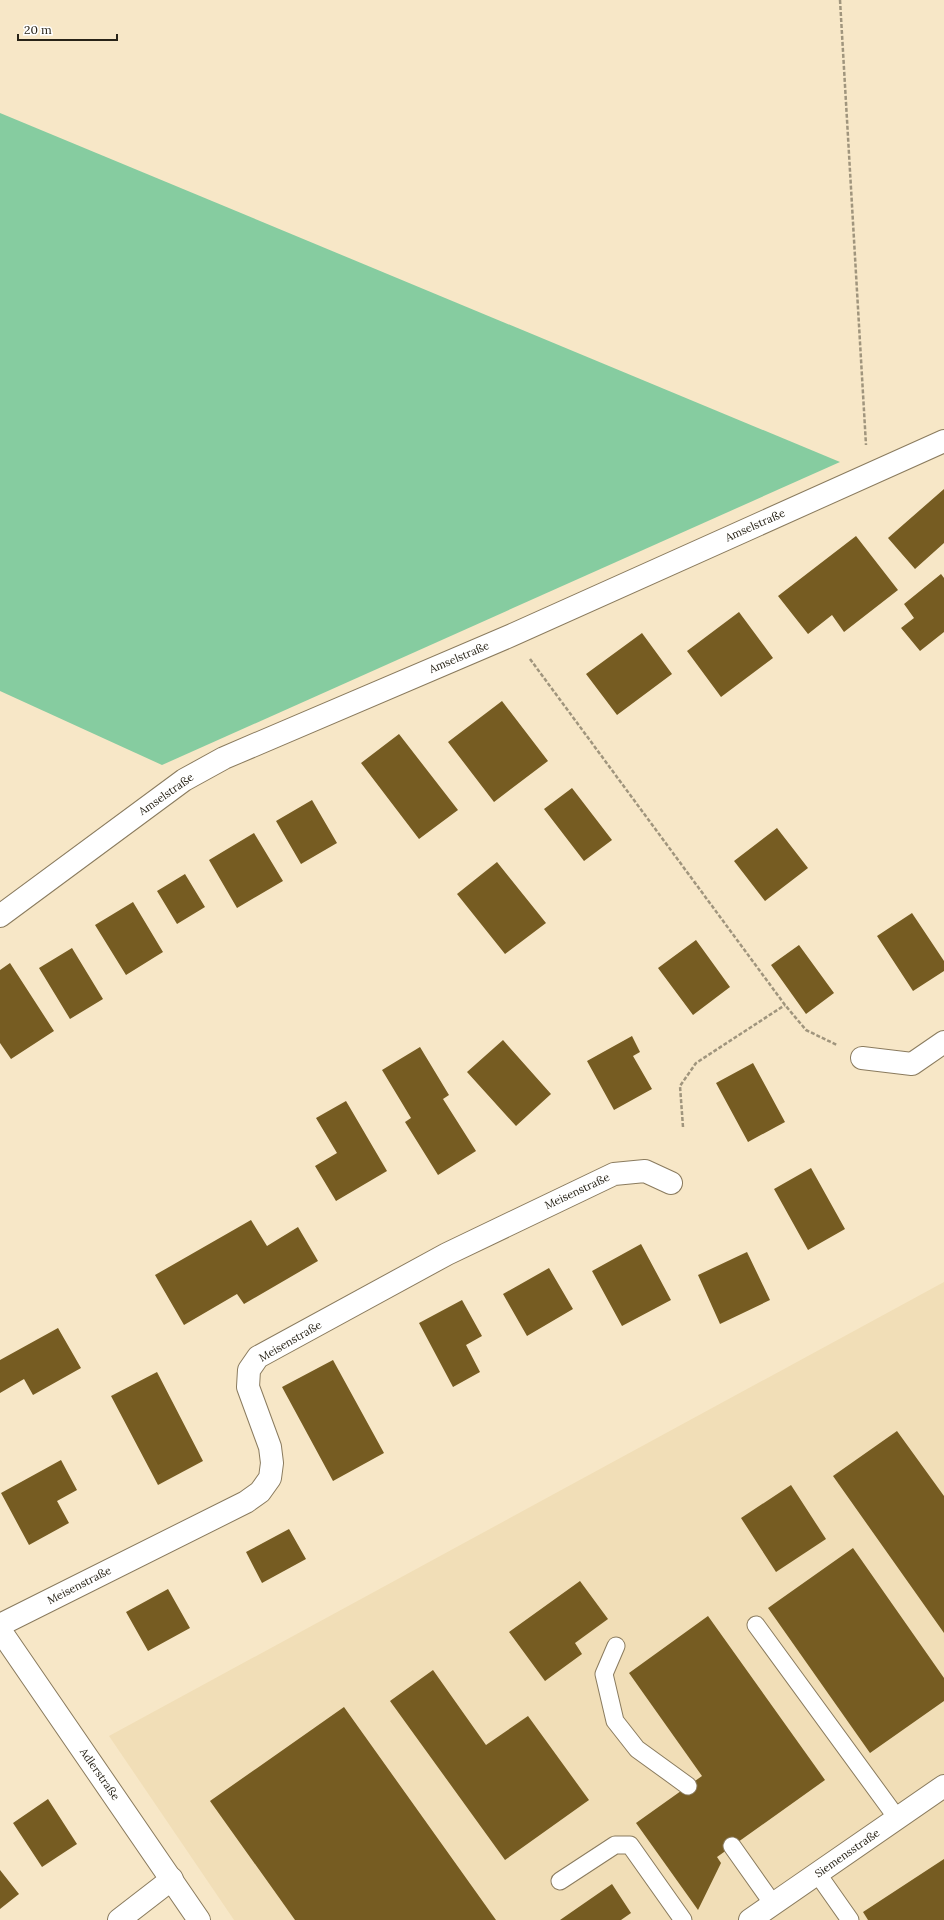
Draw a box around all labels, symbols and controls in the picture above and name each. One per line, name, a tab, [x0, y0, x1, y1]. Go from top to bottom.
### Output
scale bar	[18, 16, 117, 42]
text: 20 m	[24, 22, 52, 37]
street label: Amselstraße	[722, 506, 787, 545]
street label: Amselstraße	[426, 638, 491, 676]
street label: Amselstraße	[135, 770, 196, 819]
street label: Meisenstraße	[542, 1170, 612, 1212]
street label: Meisenstraße	[256, 1317, 324, 1365]
street label: Meisenstraße	[45, 1563, 113, 1607]
street label: Adlerstraße	[76, 1744, 123, 1803]
street label: Siemensstraße	[812, 1825, 882, 1881]

